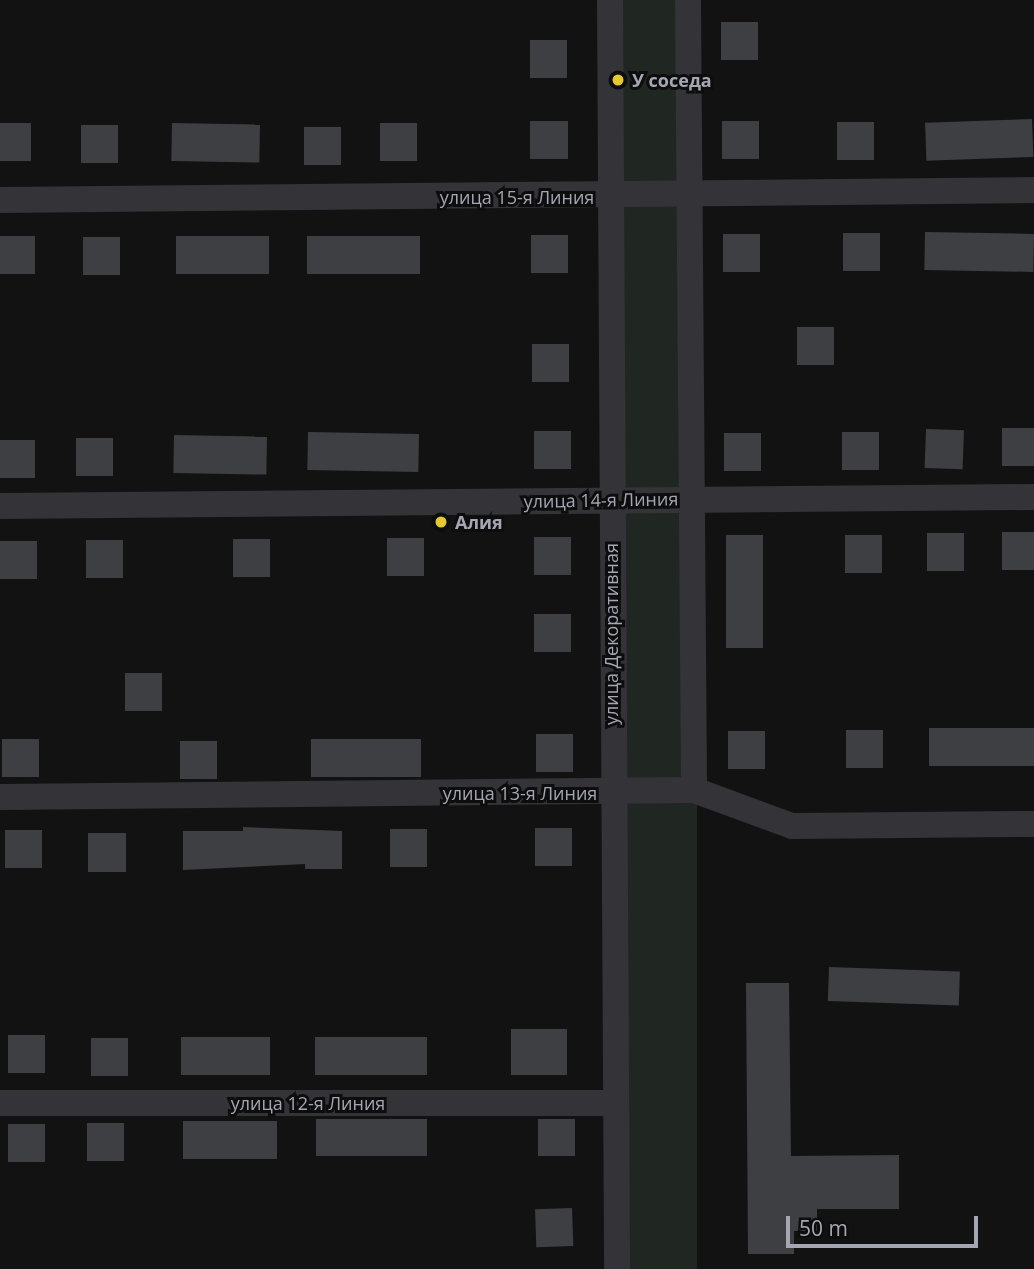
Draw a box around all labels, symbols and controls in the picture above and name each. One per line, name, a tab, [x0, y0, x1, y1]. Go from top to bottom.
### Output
place label: У соседа	[632, 69, 712, 91]
marker: У соседа	[610, 72, 626, 88]
street label: улица 15-я Линия	[440, 186, 594, 208]
street label: улица 14-я Линия	[524, 488, 678, 512]
place label: Алия	[455, 511, 503, 533]
marker: Алия	[433, 514, 449, 530]
street label: улица Декоративная	[600, 543, 622, 725]
street label: улица 13-я Линия	[443, 782, 597, 804]
street label: улица 12-я Линия	[231, 1092, 385, 1114]
scale bar	[789, 1202, 982, 1246]
text: 50 m	[799, 1214, 848, 1242]

